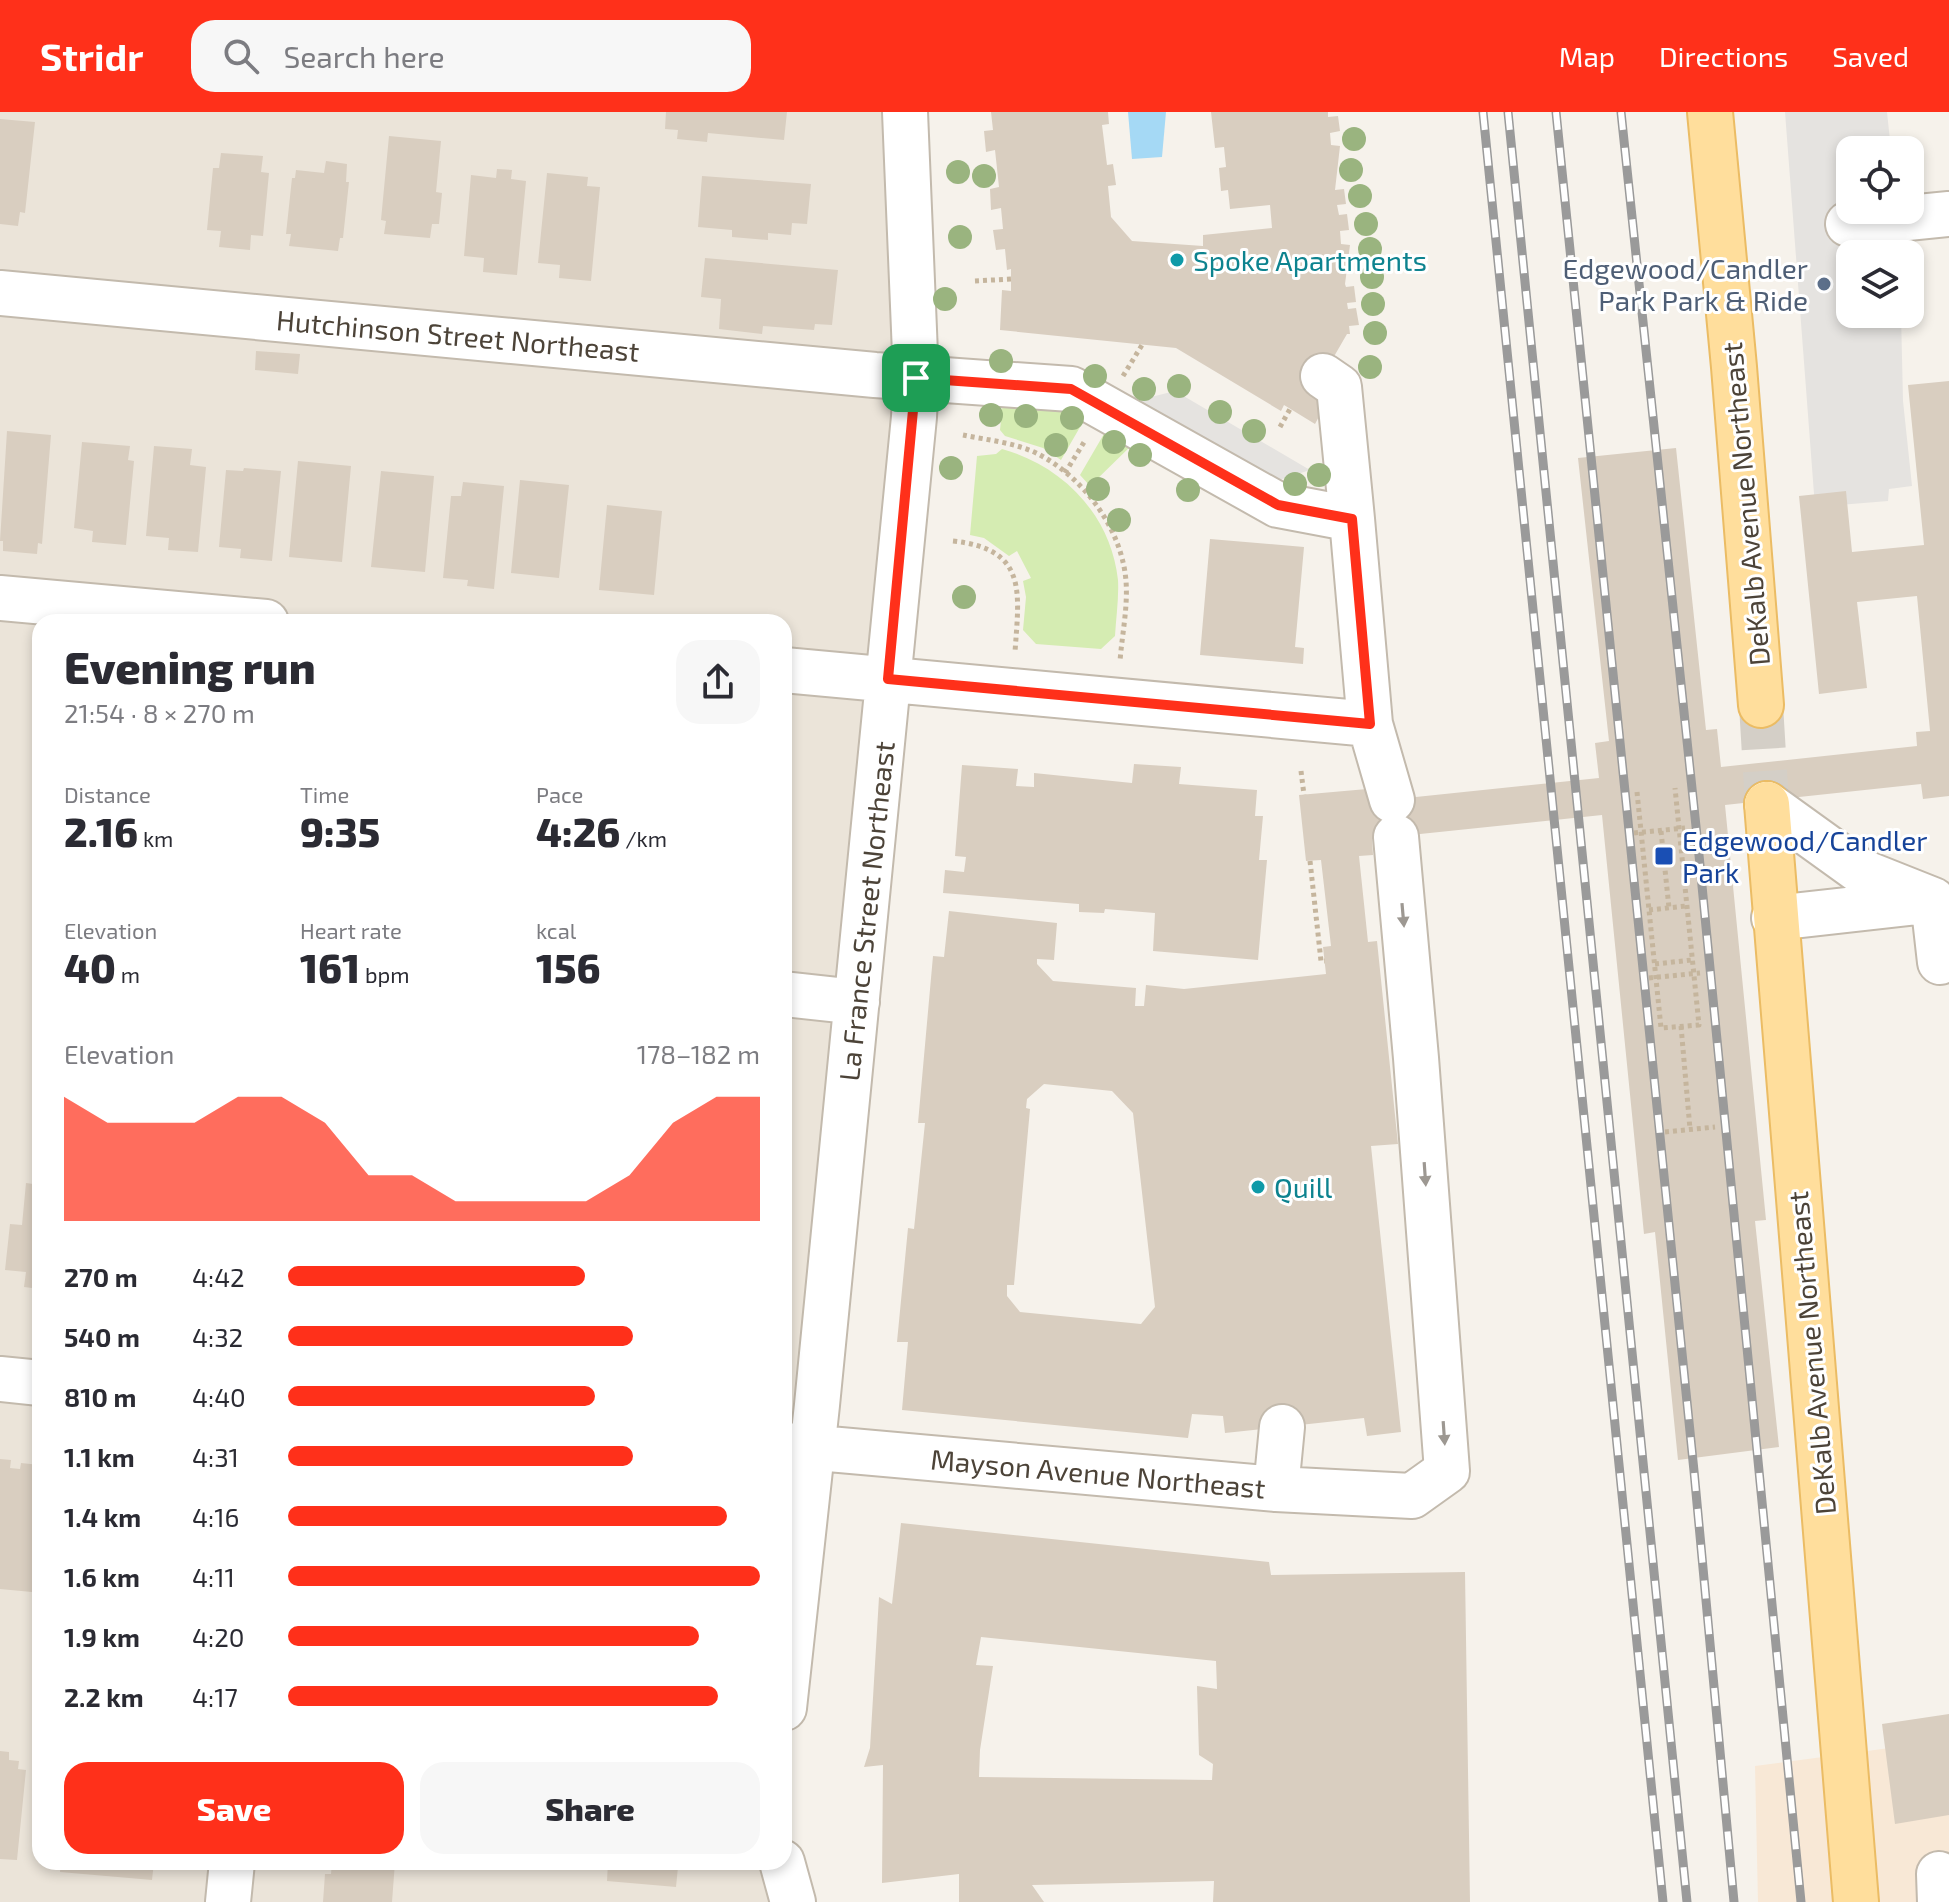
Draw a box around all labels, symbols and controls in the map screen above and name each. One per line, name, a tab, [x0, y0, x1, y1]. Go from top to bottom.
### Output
search box	[191, 20, 751, 92]
text: Stridr	[40, 33, 143, 79]
icon: search	[219, 34, 263, 78]
text: Search here	[283, 38, 445, 74]
text: Map	[1559, 39, 1615, 73]
text: Directions	[1659, 39, 1788, 73]
text: Saved	[1832, 39, 1909, 73]
map controls	[1836, 136, 1924, 328]
button: locate	[1836, 136, 1924, 224]
button: layers	[1836, 240, 1924, 328]
place label: Spoke Apartments	[1193, 243, 1427, 277]
marker: Spoke Apartments	[1168, 251, 1186, 269]
place label: Edgewood/Candler Park Park & Ride	[1563, 251, 1808, 317]
marker: Edgewood/Candler Park Park & Ride	[1815, 275, 1833, 293]
street label: Hutchinson Street Northeast	[275, 302, 641, 368]
street label: DeKalb Avenue Northeast	[1714, 341, 1776, 667]
pin	[882, 344, 950, 412]
icon: arrive	[894, 356, 938, 400]
text: Evening run	[64, 640, 316, 693]
button: share	[676, 640, 760, 724]
text: 21:54 · 8 × 270 m	[64, 697, 255, 728]
street label: La France Street Northeast	[831, 739, 901, 1083]
text: Distance	[64, 781, 151, 807]
text: Time	[300, 781, 349, 807]
text: Pace	[536, 781, 583, 807]
text: 2.16	[64, 807, 138, 855]
text: 9:35	[300, 807, 380, 855]
text: 4:26	[536, 807, 620, 855]
place label: Edgewood/Candler Park	[1682, 823, 1927, 889]
text: km	[138, 825, 173, 851]
text: /km	[620, 825, 667, 851]
marker: Edgewood/Candler Park	[1653, 845, 1675, 867]
one-way arrow	[1397, 903, 1410, 928]
text: Elevation	[64, 917, 157, 943]
text: Heart rate	[300, 917, 402, 943]
text: kcal	[536, 917, 576, 943]
text: 40	[64, 943, 116, 991]
text: 161	[300, 943, 360, 991]
text: 156	[536, 943, 600, 991]
text: m	[116, 961, 140, 987]
text: bpm	[360, 961, 410, 987]
text: Elevation	[64, 1038, 174, 1069]
text: 178–182 m	[637, 1038, 760, 1069]
one-way arrow	[1419, 1162, 1432, 1187]
place label: Quill	[1274, 1170, 1333, 1204]
marker: Quill	[1249, 1178, 1267, 1196]
street label: DeKalb Avenue Northeast	[1780, 1190, 1842, 1516]
text: 270 m	[64, 1261, 138, 1292]
text: 4:42	[192, 1261, 245, 1292]
text: 540 m	[64, 1321, 140, 1352]
text: 4:32	[192, 1321, 243, 1352]
text: 810 m	[64, 1381, 136, 1412]
text: 4:40	[192, 1381, 246, 1412]
one-way arrow	[1438, 1421, 1451, 1446]
text: 1.1 km	[64, 1441, 135, 1472]
text: 4:31	[192, 1441, 239, 1472]
street label: Mayson Avenue Northeast	[929, 1441, 1267, 1505]
text: 1.4 km	[64, 1501, 141, 1532]
text: 4:16	[192, 1501, 239, 1532]
text: 1.6 km	[64, 1561, 140, 1592]
text: 4:11	[192, 1561, 235, 1592]
text: 1.9 km	[64, 1621, 140, 1652]
text: 4:20	[192, 1621, 244, 1652]
text: 2.2 km	[64, 1681, 144, 1712]
text: 4:17	[192, 1681, 238, 1712]
button: Save	[64, 1762, 404, 1854]
button: Share	[420, 1762, 760, 1854]

